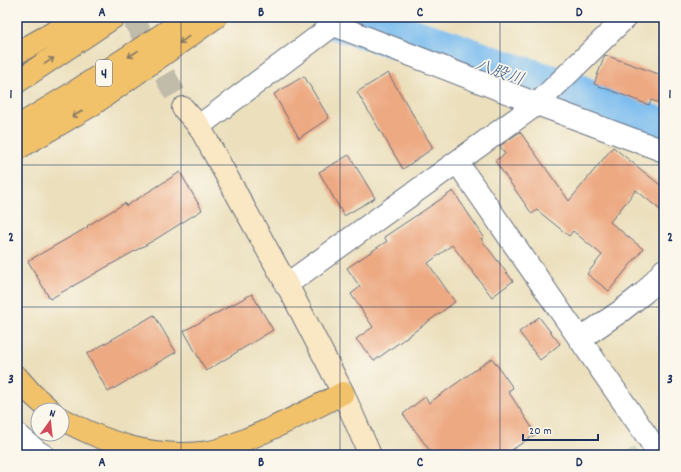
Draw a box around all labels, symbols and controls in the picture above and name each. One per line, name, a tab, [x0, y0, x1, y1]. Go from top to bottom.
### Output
text: A	[98, 4, 106, 23]
text: B	[258, 4, 264, 23]
text: C	[417, 4, 424, 23]
text: D	[576, 4, 583, 23]
one-way arrow	[179, 36, 190, 44]
one-way arrow	[128, 50, 139, 58]
water label: 八股川	[471, 54, 527, 93]
one-way arrow	[44, 57, 55, 65]
road number: 4	[96, 60, 112, 86]
text: 1	[10, 86, 13, 105]
text: 1	[669, 86, 672, 105]
one-way arrow	[71, 110, 83, 118]
text: 2	[8, 229, 14, 248]
text: 2	[667, 229, 673, 248]
text: 3	[8, 371, 14, 390]
text: 3	[667, 371, 673, 390]
north arrow	[30, 402, 70, 442]
text: N	[47, 406, 57, 423]
scale bar	[523, 416, 598, 442]
text: 20 m	[529, 423, 552, 440]
text: A	[98, 454, 106, 472]
text: B	[258, 454, 264, 472]
text: C	[417, 454, 424, 472]
text: D	[576, 454, 583, 472]

